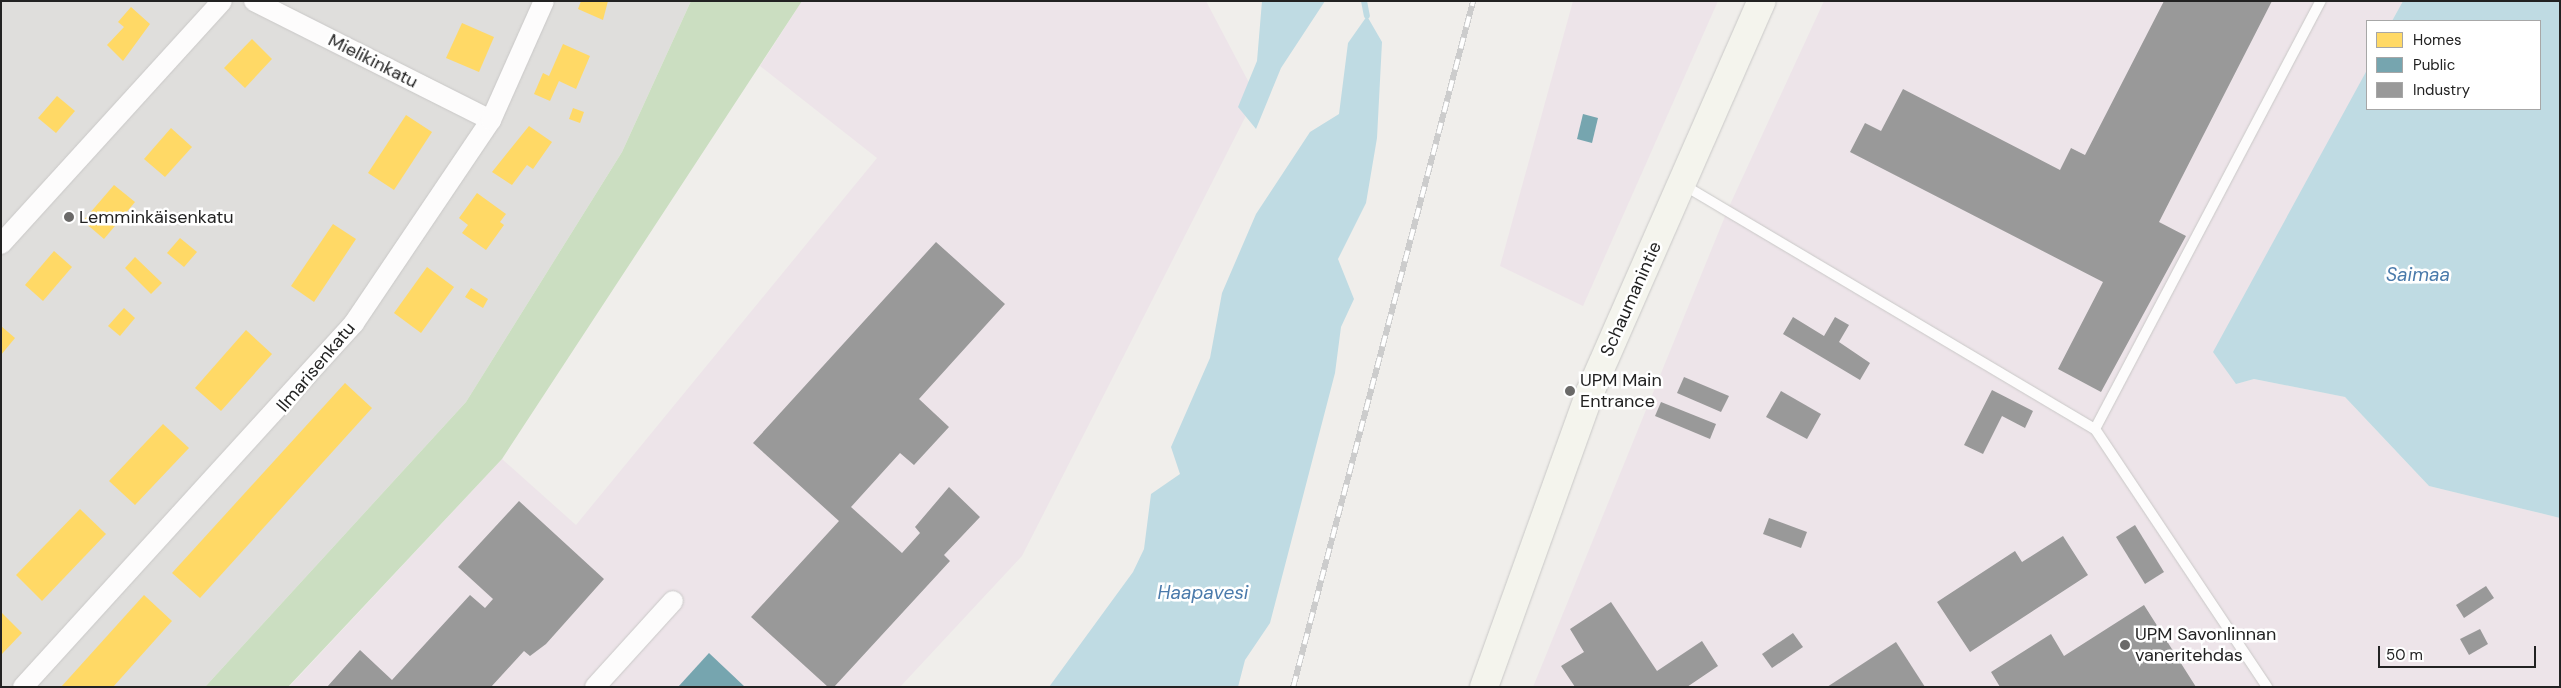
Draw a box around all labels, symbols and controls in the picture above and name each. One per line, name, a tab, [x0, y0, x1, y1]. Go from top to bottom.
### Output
legend	[2366, 20, 2541, 110]
street label: Mielikinkatu	[325, 29, 421, 93]
text: Homes	[2413, 30, 2462, 50]
text: Public	[2413, 55, 2455, 75]
text: Industry	[2413, 80, 2470, 100]
place label: Lemminkäisenkatu	[79, 206, 234, 228]
marker: Lemminkäisenkatu	[63, 211, 75, 223]
street label: Schaumanintie	[1596, 238, 1666, 360]
water label: Saimaa	[2386, 264, 2450, 286]
street label: Ilmarisenkatu	[272, 318, 360, 416]
place label: UPM Main Entrance	[1580, 370, 1662, 412]
marker: UPM Main Entrance	[1564, 385, 1576, 397]
water label: Haapavesi	[1158, 582, 1248, 604]
place label: UPM Savonlinnan vaneritehdas	[2135, 624, 2276, 666]
scale bar	[2381, 636, 2538, 668]
marker: UPM Savonlinnan vaneritehdas	[2119, 639, 2131, 651]
text: 50 m	[2386, 645, 2423, 665]

